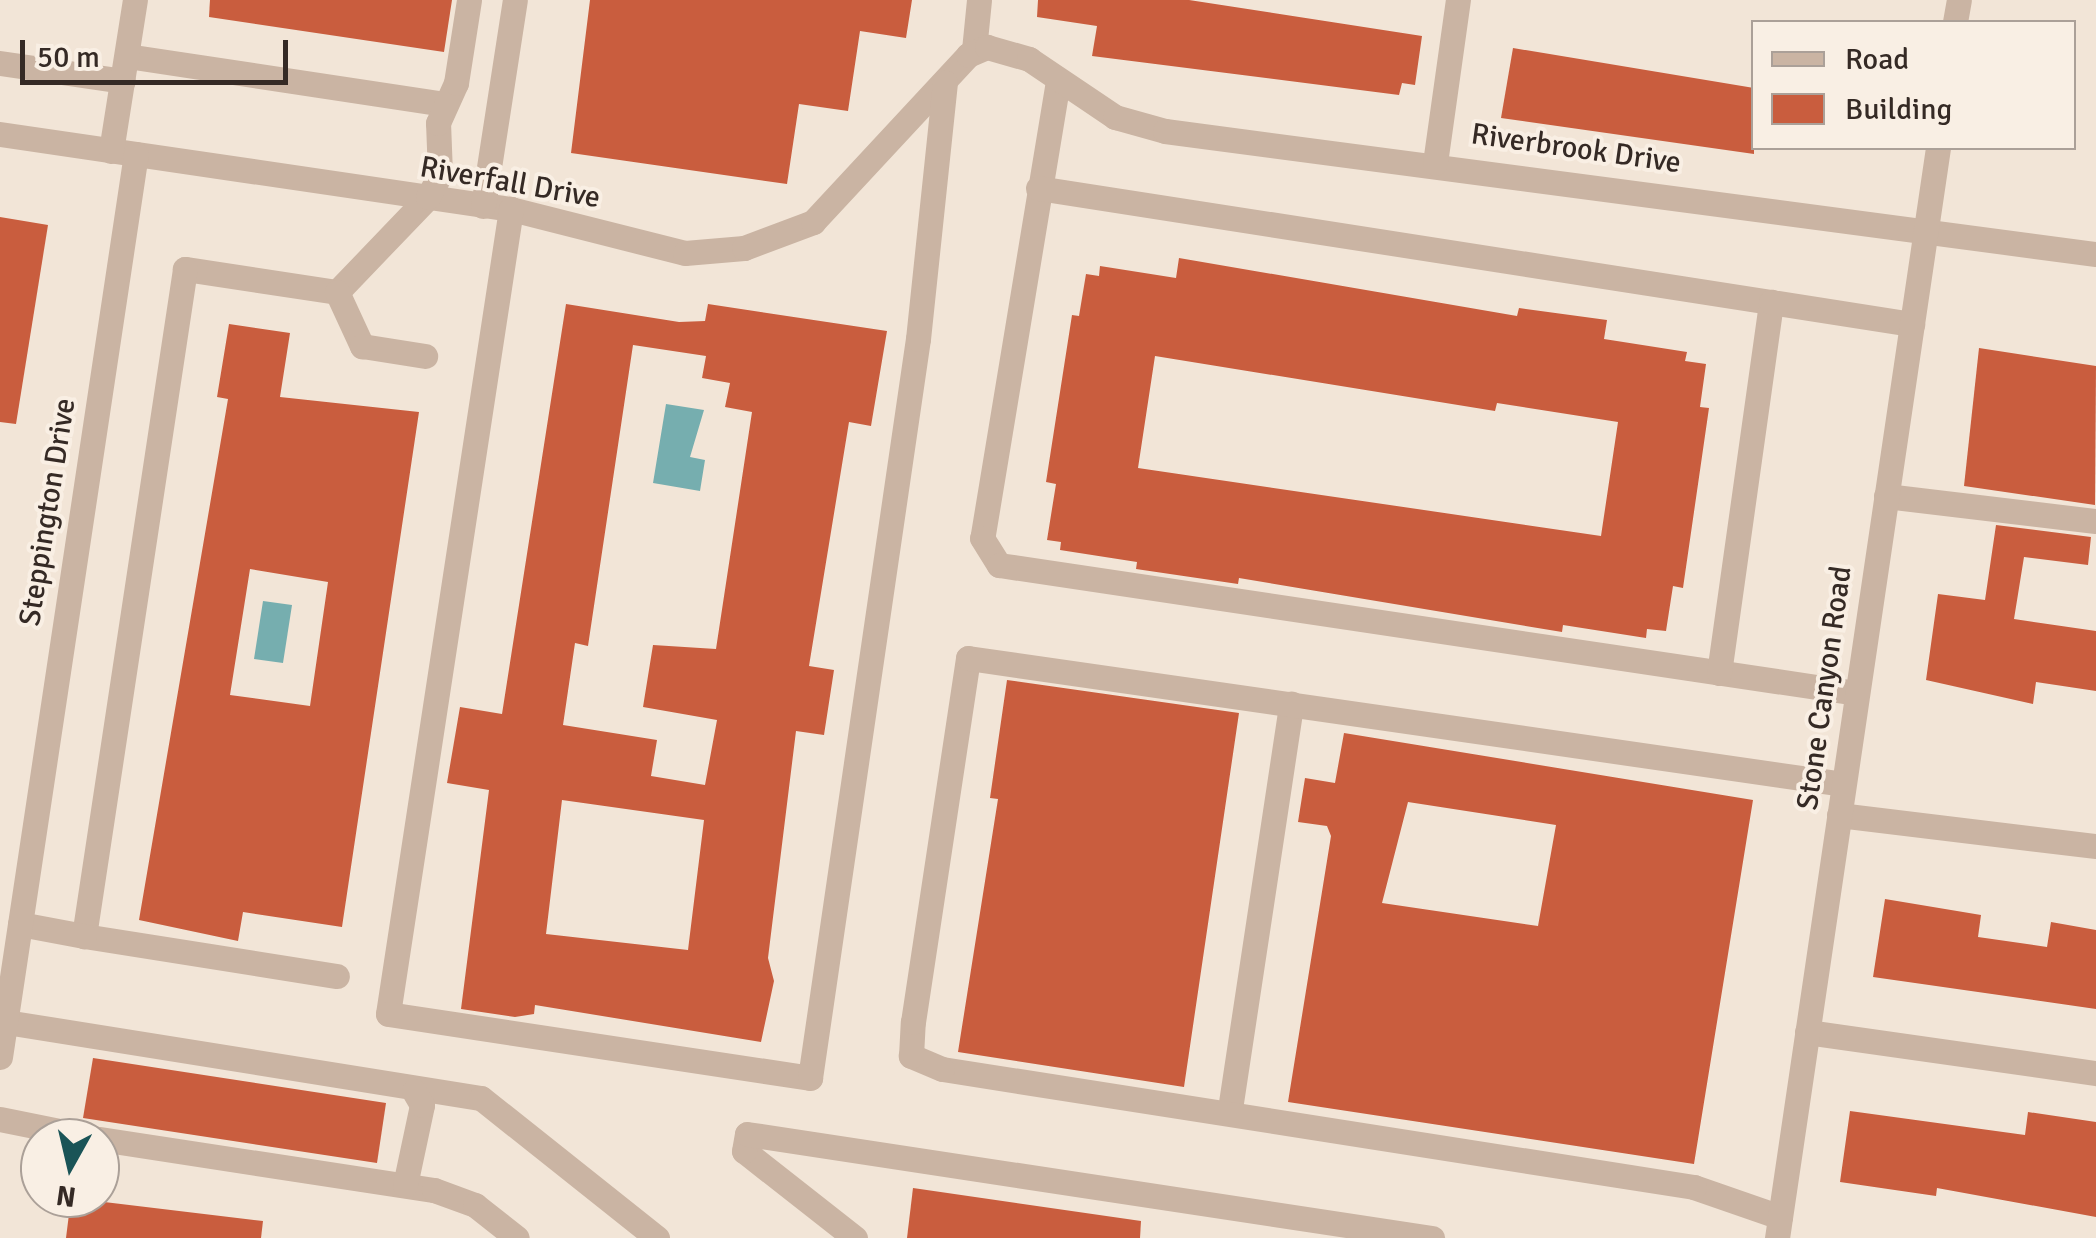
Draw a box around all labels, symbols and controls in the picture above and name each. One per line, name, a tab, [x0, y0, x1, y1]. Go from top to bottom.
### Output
scale bar	[25, 20, 292, 82]
legend	[1751, 20, 2076, 150]
text: 50 m	[37, 39, 100, 76]
text: Road	[1845, 41, 1909, 78]
text: Building	[1845, 91, 1952, 128]
street label: Riverbrook Drive	[1469, 116, 1683, 182]
street label: Riverfall Drive	[417, 149, 603, 217]
street label: Steppington Drive	[12, 396, 84, 628]
street label: Stone Canyon Road	[1790, 564, 1860, 812]
north arrow	[20, 1118, 120, 1218]
text: N	[54, 1178, 78, 1214]

